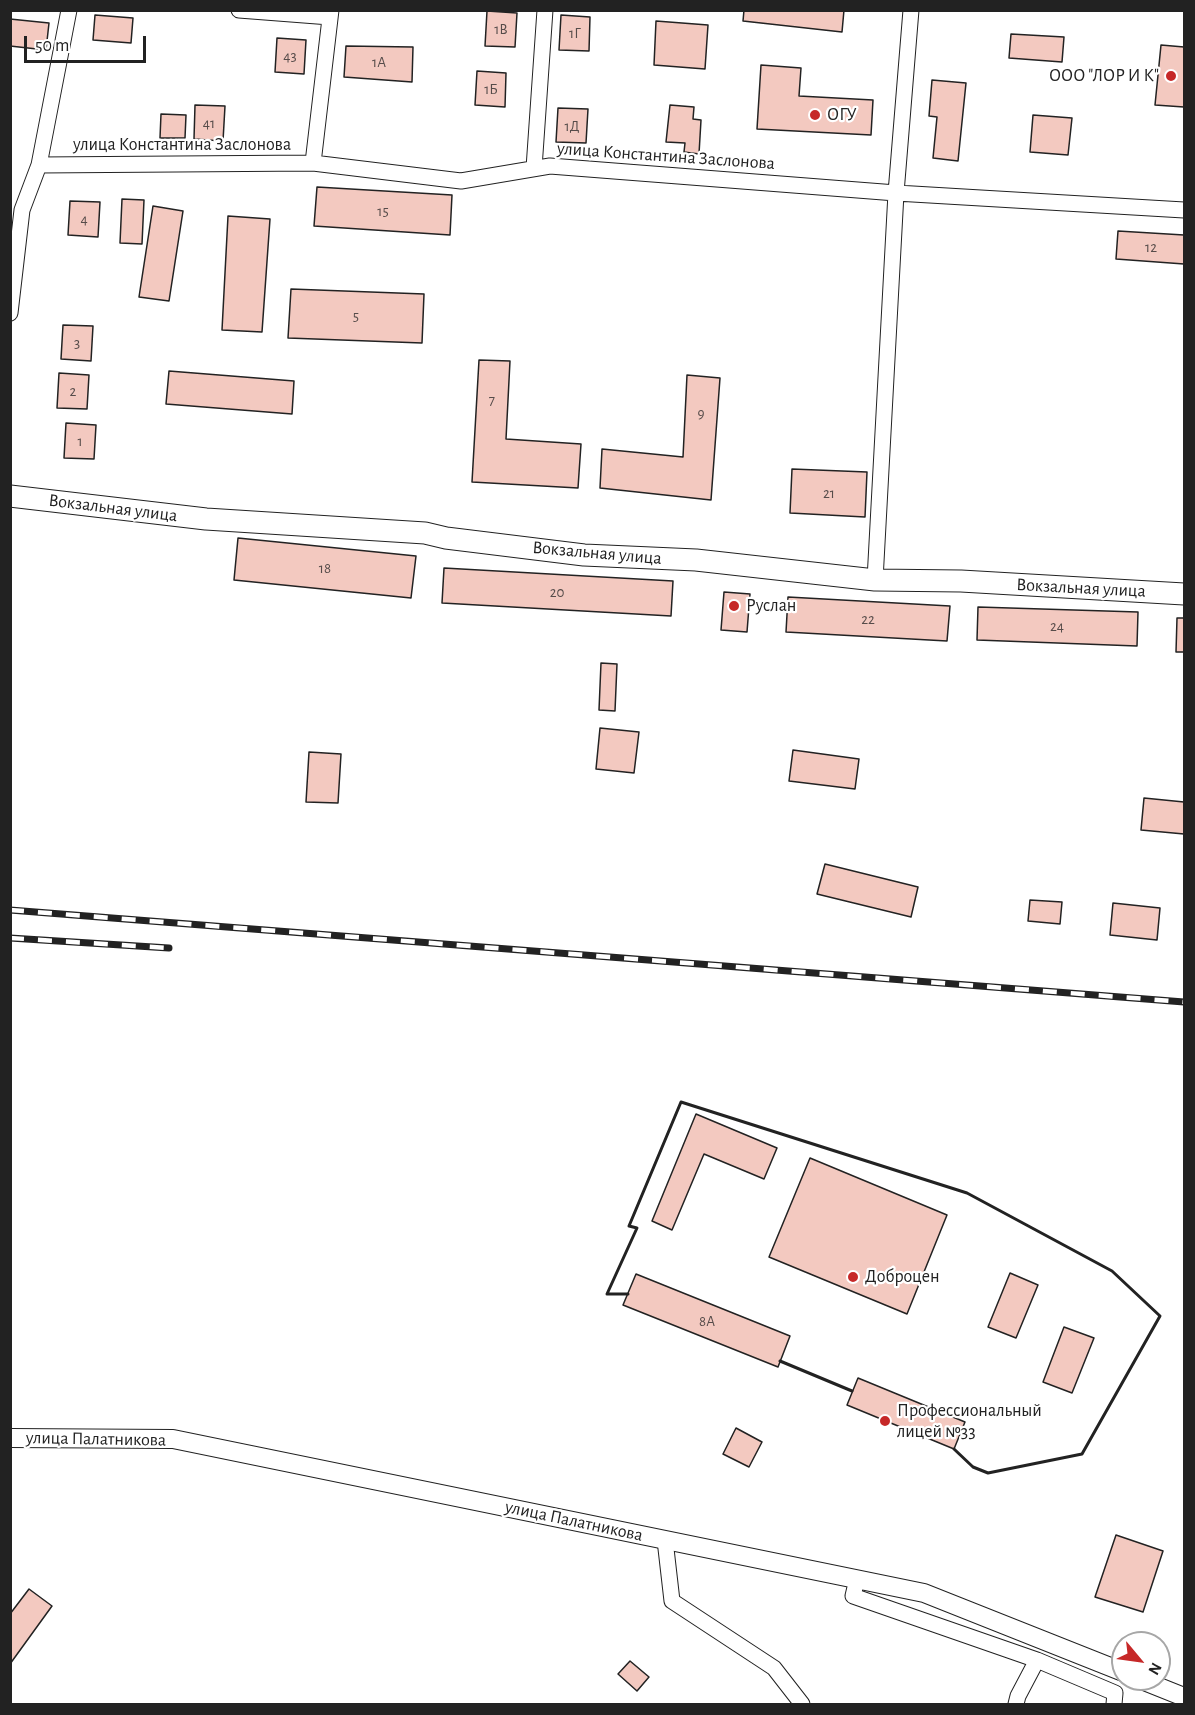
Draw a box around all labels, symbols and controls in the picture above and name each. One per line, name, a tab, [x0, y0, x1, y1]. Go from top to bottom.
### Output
house number: 1В	[494, 20, 508, 38]
scale bar	[27, 24, 148, 62]
house number: 1Г	[569, 24, 581, 42]
text: 50 m	[35, 37, 69, 55]
house number: 43	[283, 47, 297, 65]
house number: 1А	[372, 53, 386, 71]
place label: ООО "ЛОР И К"	[1049, 65, 1159, 87]
marker: ООО "ЛОР И К"	[1164, 69, 1178, 83]
house number: 1Б	[484, 80, 498, 98]
place label: ОГУ	[827, 104, 857, 126]
marker: ОГУ	[808, 108, 822, 122]
house number: 41	[203, 114, 215, 132]
house number: 1Д	[565, 117, 579, 135]
street label: улица Константина Заслонова	[73, 134, 291, 156]
street label: улица Константина Заслонова	[556, 138, 776, 174]
house number: 15	[377, 202, 389, 220]
house number: 4	[80, 210, 88, 228]
house number: 12	[1145, 238, 1157, 256]
house number: 5	[353, 307, 359, 325]
house number: 3	[74, 334, 80, 352]
house number: 2	[70, 382, 76, 400]
house number: 7	[489, 391, 495, 409]
house number: 9	[697, 404, 705, 422]
house number: 1	[77, 432, 83, 450]
house number: 21	[823, 484, 835, 502]
street label: Вокзальная улица	[47, 489, 179, 527]
street label: Вокзальная улица	[531, 537, 663, 569]
house number: 18	[319, 559, 331, 577]
street label: Вокзальная улица	[1016, 574, 1146, 602]
house number: 20	[550, 583, 564, 601]
place label: Руслан	[746, 595, 796, 617]
marker: Руслан	[727, 599, 741, 613]
house number: 22	[861, 610, 875, 628]
house number: 24	[1050, 617, 1064, 635]
place label: Доброцен	[865, 1266, 940, 1288]
marker: Доброцен	[846, 1270, 860, 1284]
house number: 8А	[699, 1312, 715, 1330]
place label: Профессиональный лицей №33	[897, 1400, 1042, 1442]
marker: Профессиональный лицей №33	[878, 1414, 892, 1428]
street label: улица Палатникова	[26, 1427, 166, 1451]
street label: улица Палатникова	[503, 1496, 645, 1546]
north arrow	[1111, 1631, 1171, 1691]
text: N	[1145, 1660, 1165, 1678]

